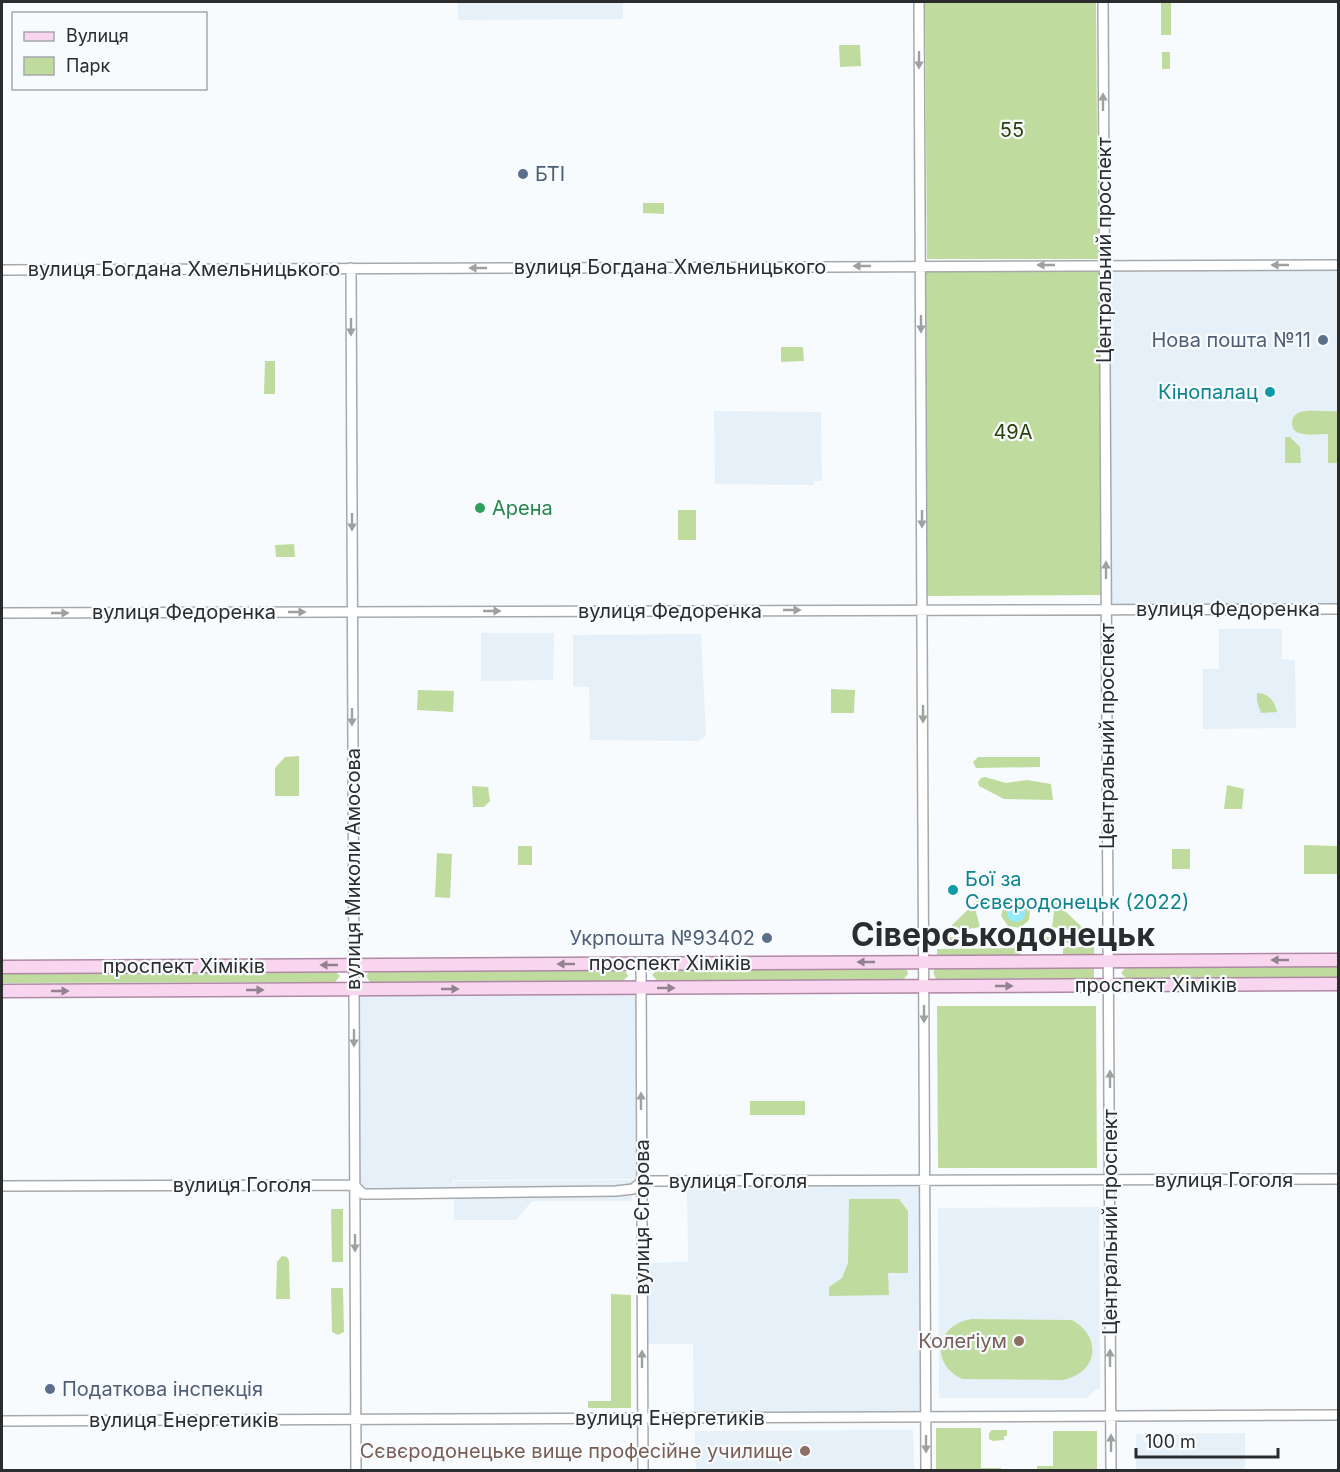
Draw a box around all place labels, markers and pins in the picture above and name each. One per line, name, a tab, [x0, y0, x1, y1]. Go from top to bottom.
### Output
place label: БТІ	[535, 162, 565, 186]
marker: БТІ	[516, 167, 530, 181]
place label: Нова пошта №11	[1152, 328, 1311, 352]
marker: Нова пошта №11	[1316, 333, 1330, 347]
place label: Кінопалац	[1158, 380, 1258, 404]
marker: Кінопалац	[1263, 385, 1277, 399]
place label: Арена	[492, 496, 553, 520]
marker: Арена	[473, 501, 487, 515]
place label: Бої за Сєвєродонецьк (2022)	[965, 867, 1189, 914]
marker: Бої за Сєвєродонецьк (2022)	[946, 883, 960, 897]
place label: Укрпошта №93402	[569, 926, 755, 950]
marker: Укрпошта №93402	[760, 931, 774, 945]
place label: Колеґіум	[918, 1329, 1007, 1353]
marker: Колеґіум	[1012, 1334, 1026, 1348]
place label: Податкова інспекція	[62, 1377, 263, 1401]
marker: Податкова інспекція	[43, 1382, 57, 1396]
place label: Сєвєродонецьке вище професійне училище	[360, 1439, 793, 1463]
marker: Сєвєродонецьке вище професійне училище	[798, 1444, 812, 1458]

